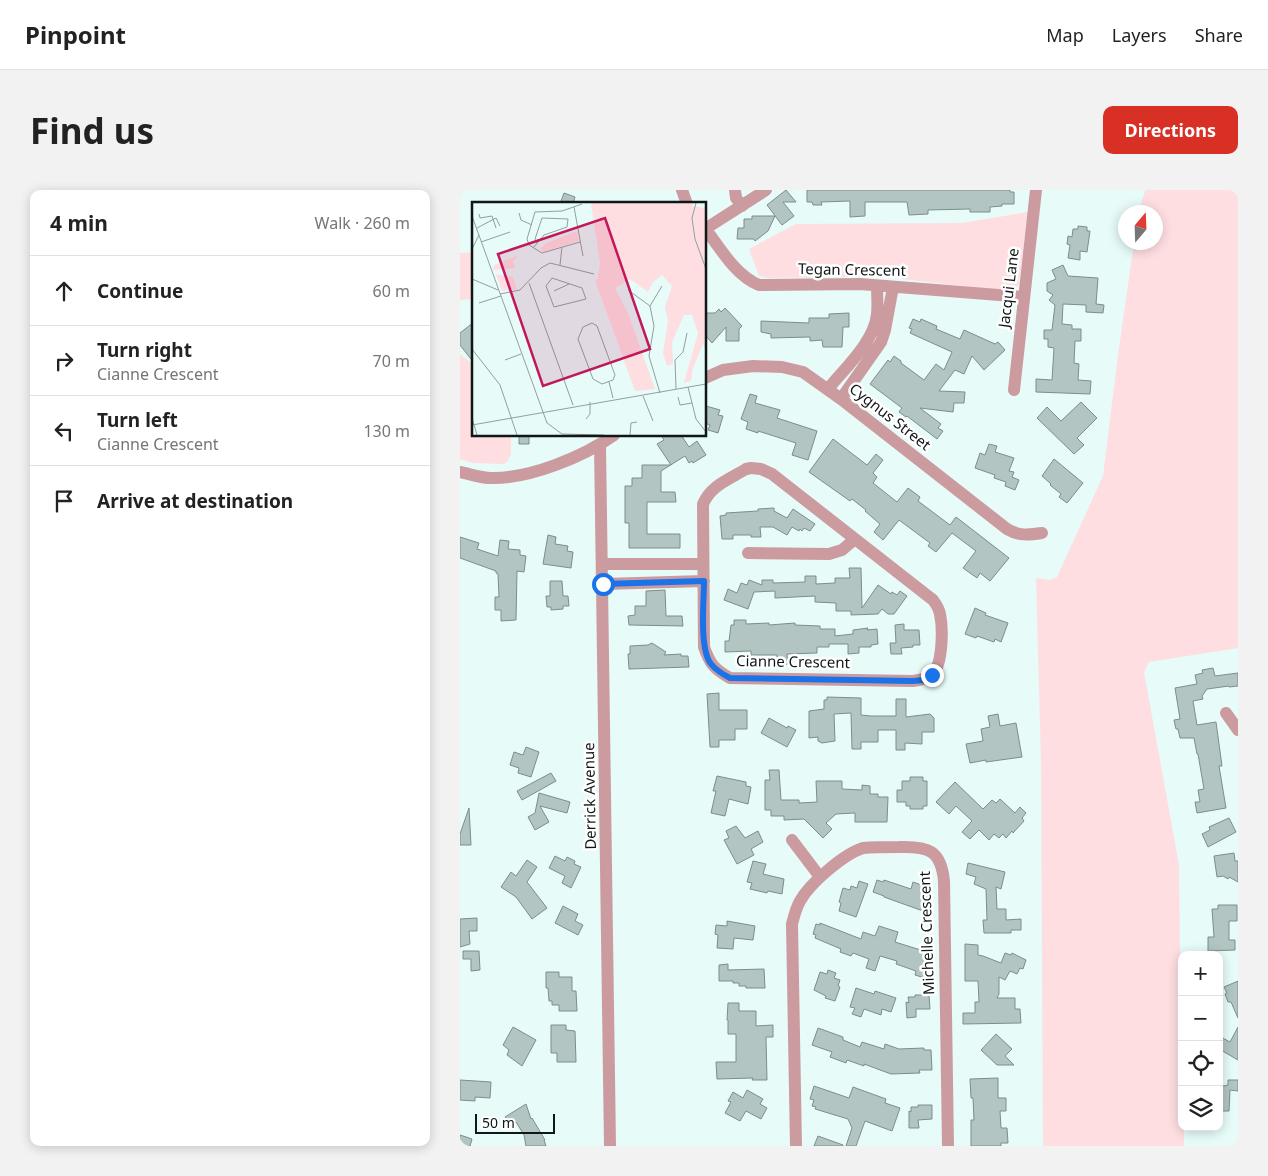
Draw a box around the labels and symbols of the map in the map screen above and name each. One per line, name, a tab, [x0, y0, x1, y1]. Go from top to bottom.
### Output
inset map	[472, 202, 706, 436]
north arrow	[1118, 205, 1163, 250]
street label: Jacqui Lane	[993, 247, 1023, 331]
street label: Tegan Crescent	[798, 258, 907, 280]
street label: Cygnus Street	[846, 378, 936, 455]
route start	[592, 573, 615, 596]
street label: Cianne Crescent	[736, 650, 851, 672]
route end	[921, 664, 944, 687]
street label: Derrick Avenue	[578, 742, 600, 850]
street label: Michelle Crescent	[914, 870, 938, 995]
scale bar	[475, 1111, 555, 1134]

